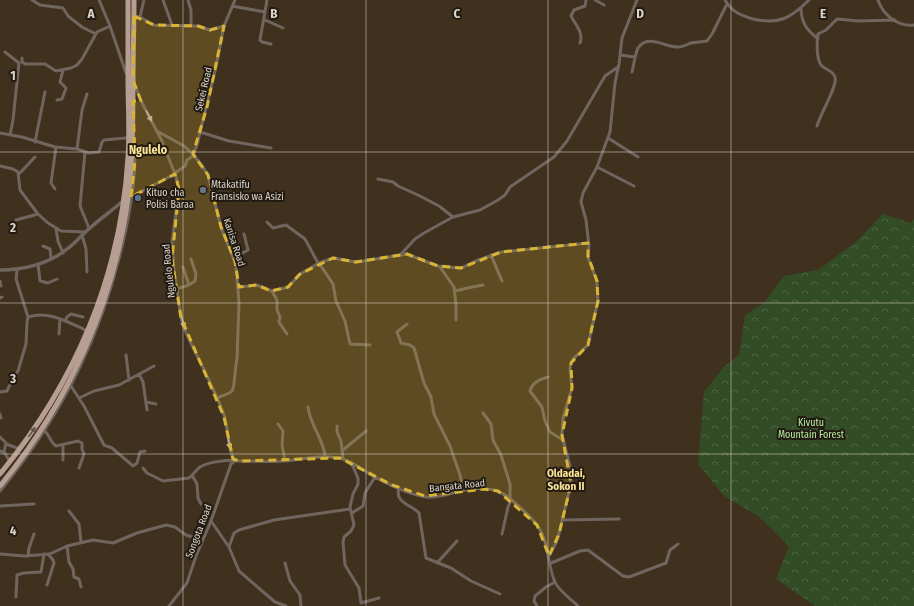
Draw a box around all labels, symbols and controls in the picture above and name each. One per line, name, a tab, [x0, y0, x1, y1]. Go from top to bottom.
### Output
text: A	[86, 6, 95, 21]
text: B	[270, 6, 278, 21]
text: C	[454, 6, 461, 21]
text: D	[636, 6, 644, 21]
text: E	[820, 6, 826, 21]
street label: Sekei Road	[193, 66, 215, 113]
text: 1	[10, 68, 16, 83]
one-way arrow	[146, 110, 152, 121]
district label: Ngulelo	[129, 143, 168, 157]
place label: Mtakatifu Fransisko wa Asizi	[211, 179, 284, 203]
marker: Mtakatifu Fransisko wa Asizi	[198, 185, 208, 195]
place label: Kituo cha Polisi Baraa	[146, 187, 194, 211]
marker: Kituo cha Polisi Baraa	[133, 193, 143, 203]
street label: Kanisa Road	[221, 217, 247, 268]
text: 2	[9, 220, 16, 235]
street label: Ngulelo Road	[160, 243, 178, 299]
one-way arrow	[180, 316, 186, 328]
text: 3	[9, 371, 16, 386]
park label: Kivutu Mountain Forest	[778, 417, 845, 441]
one-way arrow	[28, 427, 36, 437]
one-way arrow	[227, 436, 233, 449]
district label: Oldadai, Sokon II	[547, 467, 586, 493]
street label: Bangata Road	[429, 477, 486, 495]
street label: Songota Road	[183, 503, 215, 560]
text: 4	[10, 523, 17, 538]

